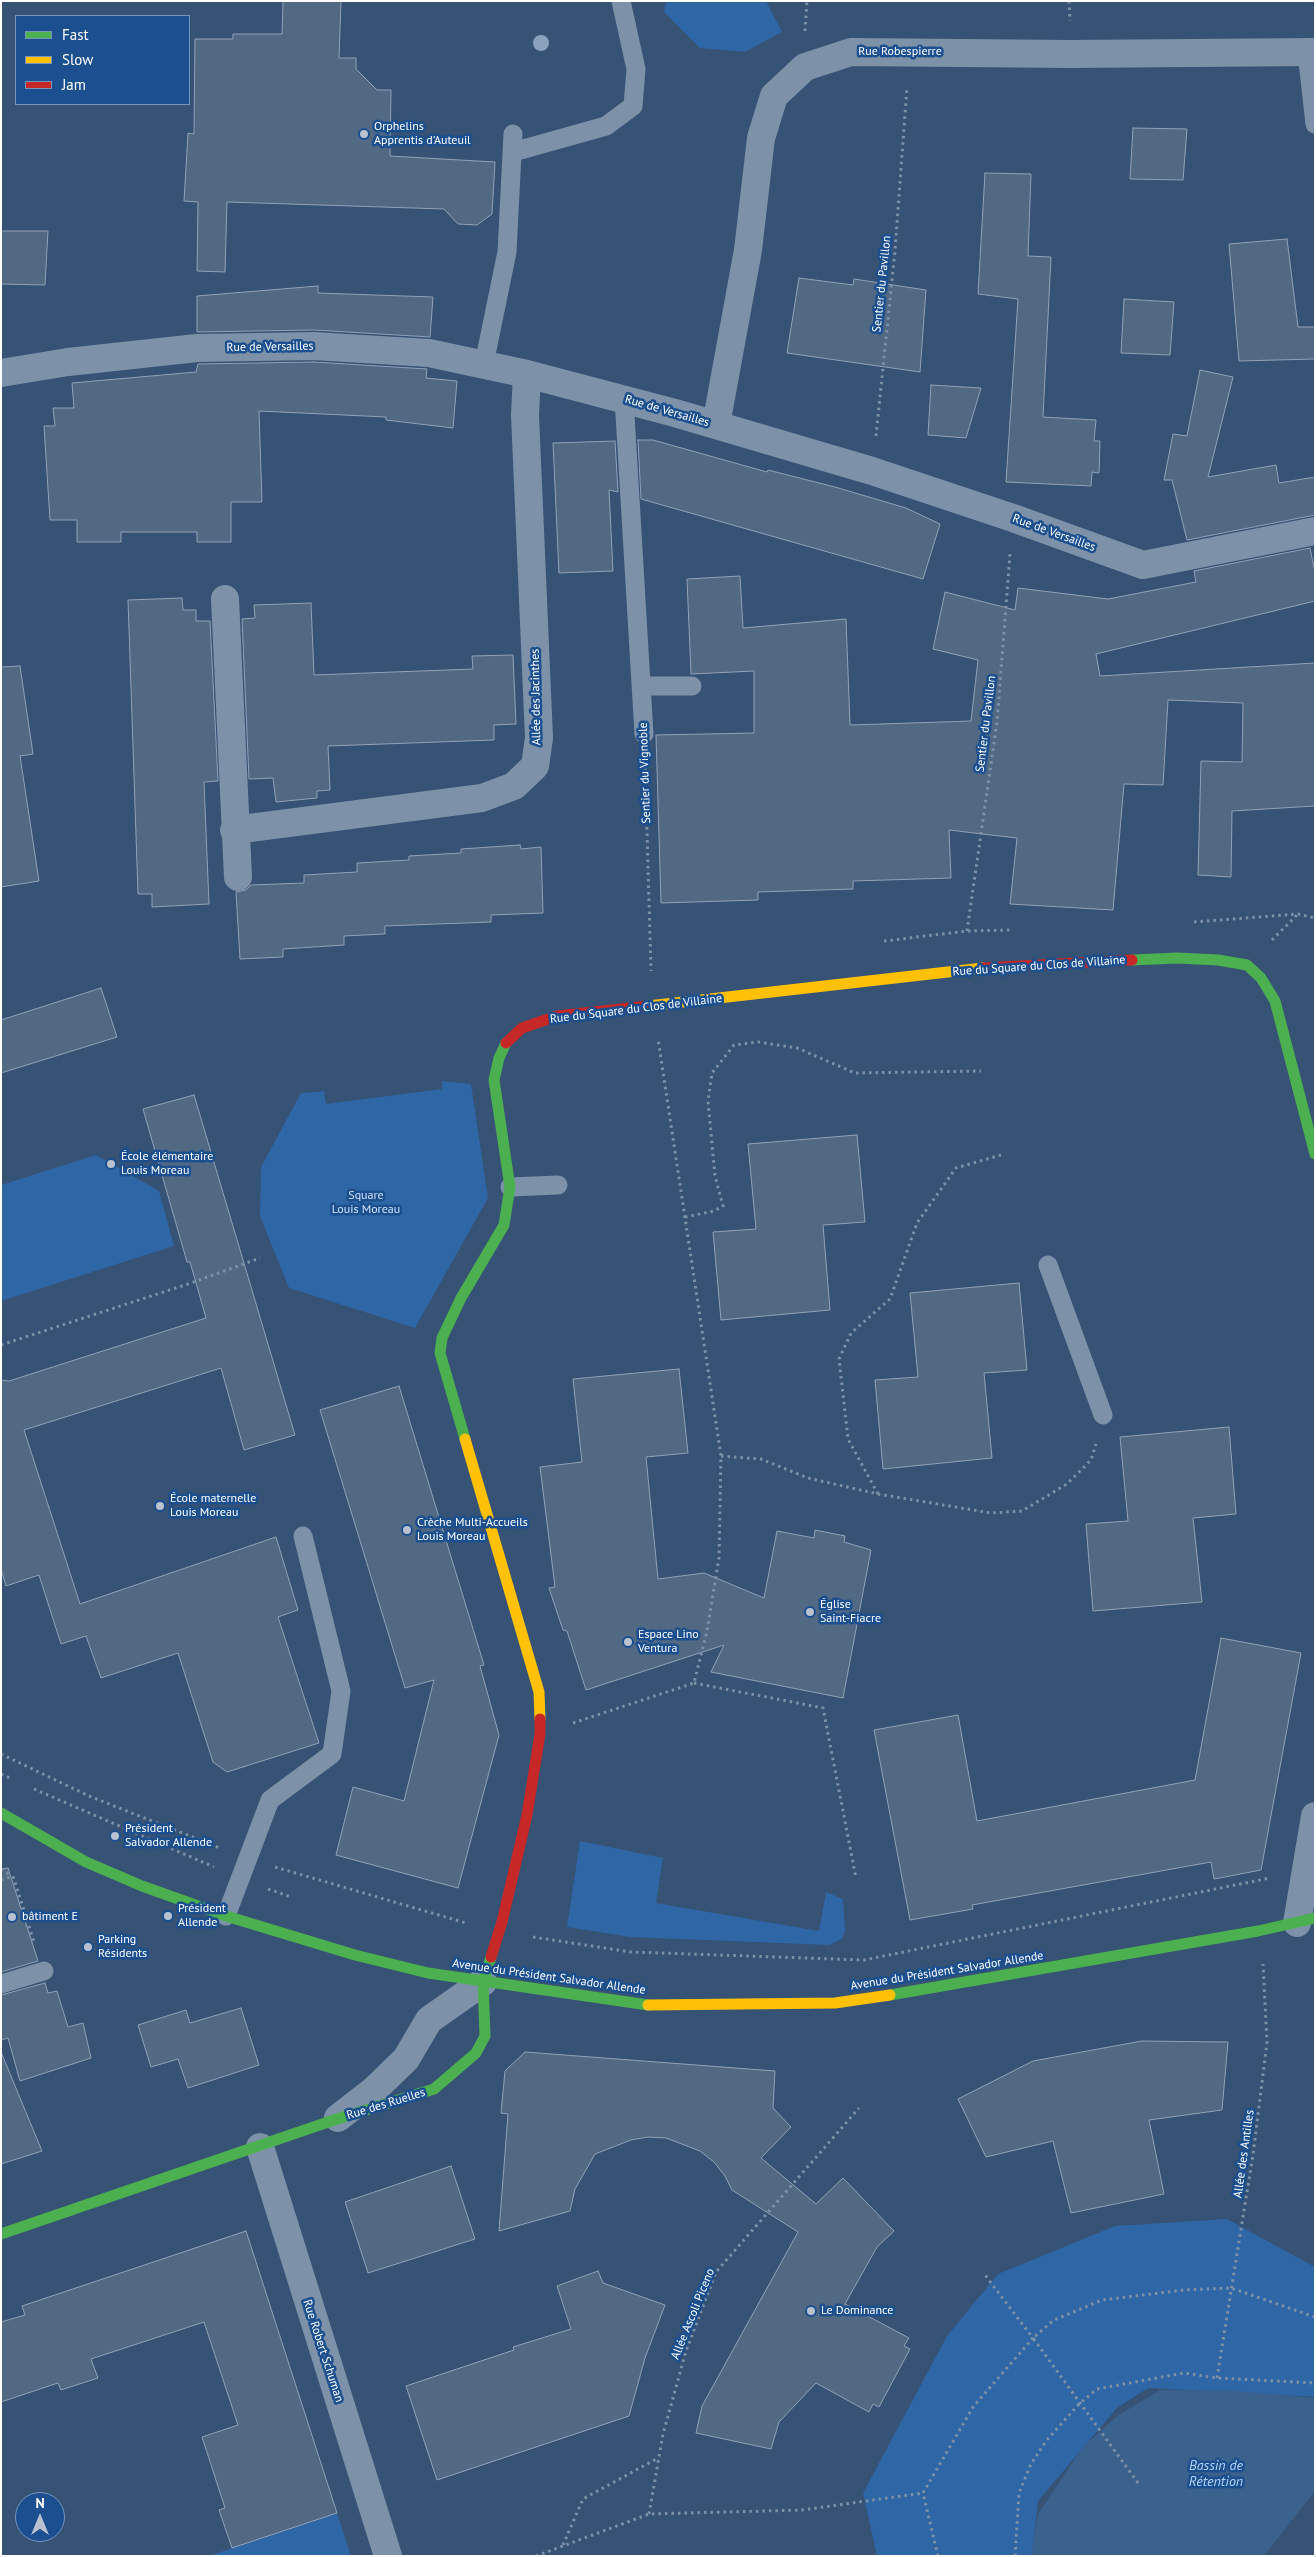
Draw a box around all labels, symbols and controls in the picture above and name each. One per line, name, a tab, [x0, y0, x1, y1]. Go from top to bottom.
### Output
legend	[15, 15, 190, 105]
text: Fast	[62, 25, 89, 44]
street label: Rue Robespierre	[858, 45, 942, 59]
text: Slow	[62, 50, 93, 69]
text: Jam	[62, 75, 86, 94]
place label: Orphelins Apprentis d'Auteuil	[374, 120, 471, 148]
marker: Orphelins Apprentis d'Auteuil	[358, 128, 370, 140]
street label: Sentier du Pavillon	[870, 235, 894, 333]
street label: Rue de Versailles	[226, 339, 314, 355]
street label: Rue de Versailles	[623, 392, 711, 430]
street label: Rue de Versailles	[1011, 511, 1097, 555]
street label: Allée des Jacinthes	[528, 649, 544, 745]
street label: Sentier du Pavillon	[973, 675, 999, 773]
street label: Sentier du Vignoble	[636, 722, 654, 824]
street label: Rue du Square du Clos de Villaine	[952, 953, 1126, 979]
street label: Rue du Square du Clos de Villaine	[549, 991, 723, 1027]
place label: École élémentaire Louis Moreau	[121, 1150, 213, 1178]
marker: École élémentaire Louis Moreau	[105, 1158, 117, 1170]
park label: Square Louis Moreau	[332, 1189, 400, 1217]
place label: École maternelle Louis Moreau	[170, 1492, 256, 1520]
marker: École maternelle Louis Moreau	[154, 1500, 166, 1512]
place label: Crèche Multi-Accueils Louis Moreau	[417, 1516, 528, 1544]
marker: Crèche Multi-Accueils Louis Moreau	[401, 1524, 413, 1536]
place label: Église Saint-Fiacre	[820, 1598, 881, 1626]
marker: Église Saint-Fiacre	[804, 1606, 816, 1618]
place label: Espace Lino Ventura	[638, 1628, 699, 1656]
marker: Espace Lino Ventura	[622, 1636, 634, 1648]
place label: Président Salvador Allende	[125, 1822, 212, 1850]
marker: Président Salvador Allende	[109, 1830, 121, 1842]
place label: Président Allende	[178, 1902, 226, 1930]
place label: bâtiment E	[22, 1910, 78, 1924]
marker: Président Allende	[162, 1910, 174, 1922]
marker: bâtiment E	[6, 1911, 18, 1923]
place label: Parking Résidents	[98, 1933, 147, 1961]
marker: Parking Résidents	[82, 1941, 94, 1953]
street label: Avenue du Président Salvador Allende	[850, 1949, 1044, 1993]
street label: Avenue du Président Salvador Allende	[451, 1956, 647, 1998]
street label: Rue des Ruelles	[345, 2085, 427, 2123]
street label: Allée des Antilles	[1231, 2109, 1257, 2199]
street label: Allée Ascoli Piceno	[668, 2266, 718, 2362]
street label: Rue Robert Schuman	[300, 2298, 346, 2404]
place label: Le Dominance	[821, 2304, 893, 2318]
marker: Le Dominance	[805, 2305, 817, 2317]
water label: Bassin de Rétention	[1189, 2458, 1243, 2490]
north arrow	[15, 2492, 65, 2542]
text: N	[35, 2494, 45, 2512]

